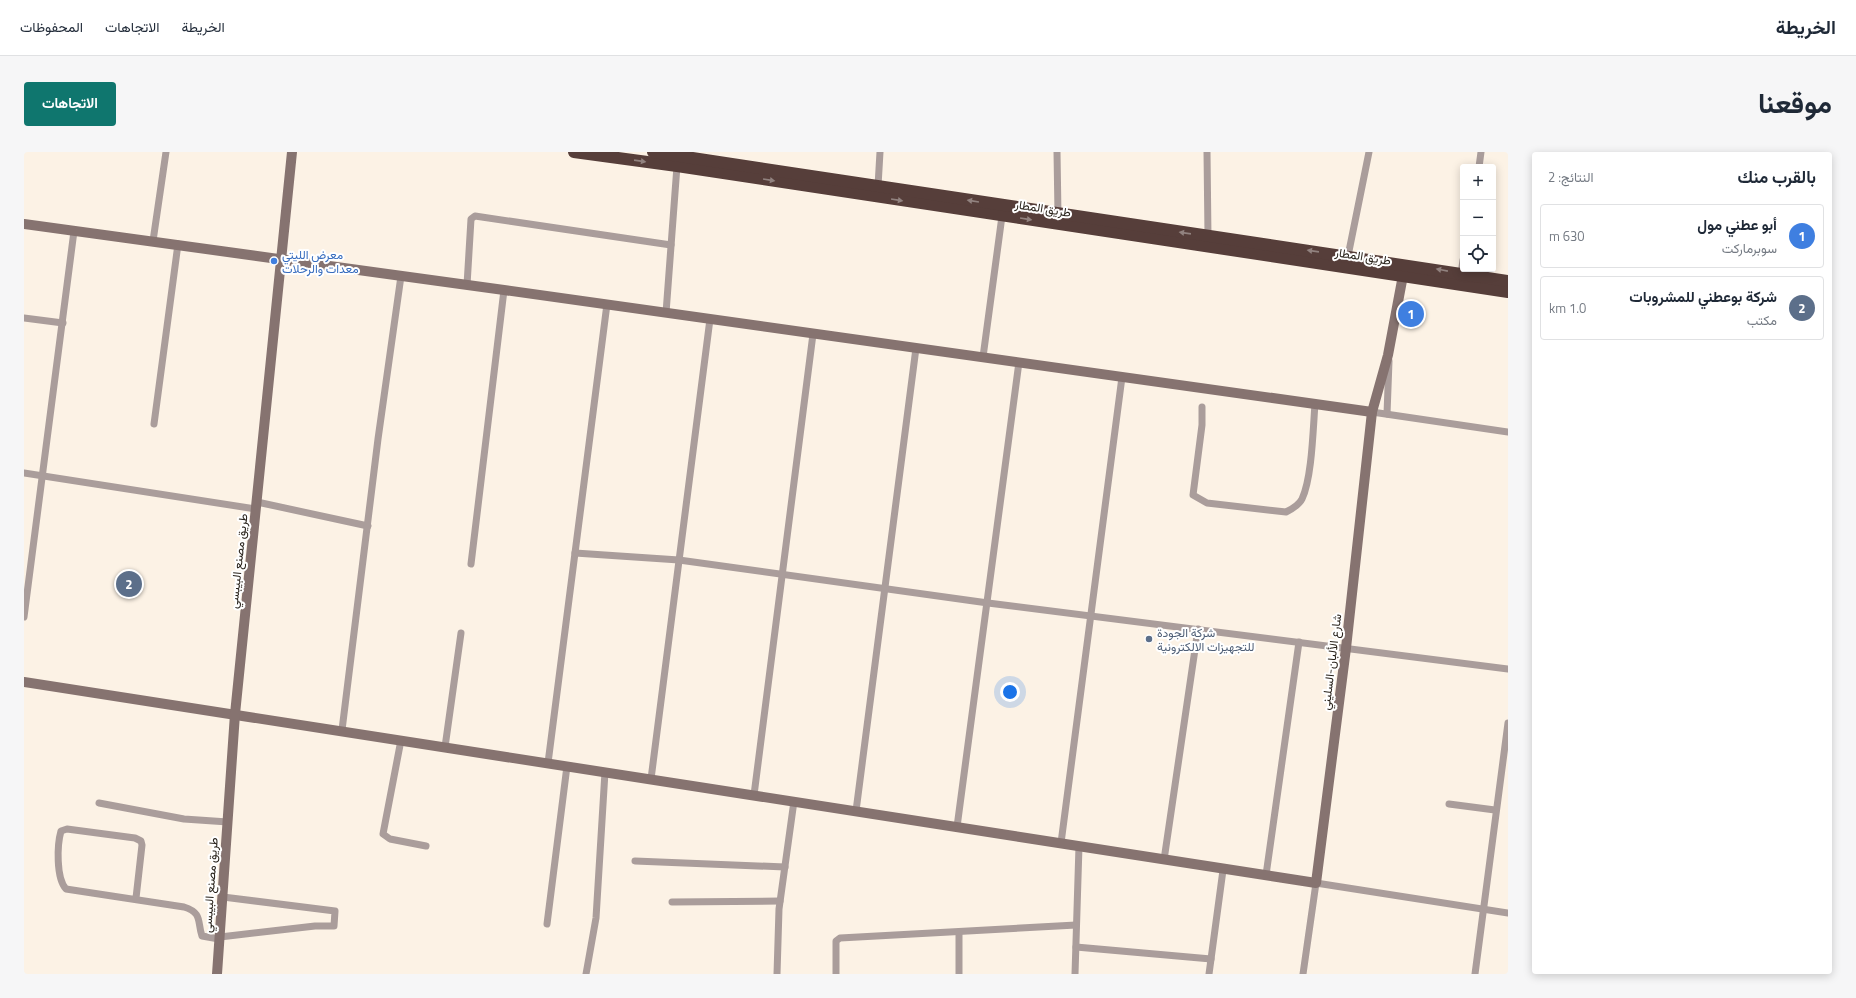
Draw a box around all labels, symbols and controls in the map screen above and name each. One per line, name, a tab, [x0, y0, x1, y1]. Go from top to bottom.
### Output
text: الخريطة	[1776, 12, 1836, 41]
text: المحفوظات	[20, 16, 83, 37]
text: الاتجاهات	[105, 16, 159, 37]
text: الخريطة	[181, 16, 225, 37]
text: موقعنا	[1758, 81, 1832, 124]
button: الاتجاهات	[24, 82, 116, 126]
one-way arrow	[634, 158, 646, 164]
map controls	[1460, 164, 1496, 272]
button: +	[1460, 164, 1496, 200]
text: بالقرب منك	[1738, 164, 1816, 190]
text: النتائج: 2	[1548, 167, 1593, 187]
one-way arrow	[763, 177, 775, 183]
street label: طريق المطار	[1013, 194, 1073, 222]
one-way arrow	[891, 197, 903, 203]
one-way arrow	[967, 198, 979, 204]
button: −	[1460, 200, 1496, 236]
text: أبو عطني مول	[1697, 213, 1777, 236]
one-way arrow	[1020, 216, 1032, 222]
text: 630 m	[1549, 226, 1585, 246]
text: 1	[1798, 226, 1806, 246]
one-way arrow	[1178, 230, 1191, 236]
button: locate	[1460, 236, 1496, 272]
text: سوبرماركت	[1722, 238, 1777, 258]
street label: طريق المطار	[1333, 242, 1393, 270]
place label: معرض الليتي معدات والرحلات	[282, 245, 359, 278]
one-way arrow	[1307, 248, 1319, 254]
marker: معرض الليتي معدات والرحلات	[269, 256, 279, 266]
one-way arrow	[1436, 267, 1448, 273]
text: شركة بوعطني للمشروبات	[1629, 285, 1777, 308]
text: 1.0 km	[1549, 298, 1586, 318]
text: 2	[1798, 298, 1806, 318]
pin: 1	[1398, 299, 1424, 329]
text: مكتب	[1747, 310, 1777, 330]
street label: طريق مصنع البيبسي	[224, 512, 253, 610]
pin: 2	[116, 569, 142, 599]
street label: شارع الألبان-السليني	[1316, 613, 1347, 711]
place label: شركة الجودة للتجهيزات الالكترونية	[1157, 623, 1255, 656]
marker: شركة الجودة للتجهيزات الالكترونية	[1144, 634, 1154, 644]
your location	[1000, 682, 1020, 702]
street label: طريق مصنع البيبسي	[197, 837, 224, 933]

